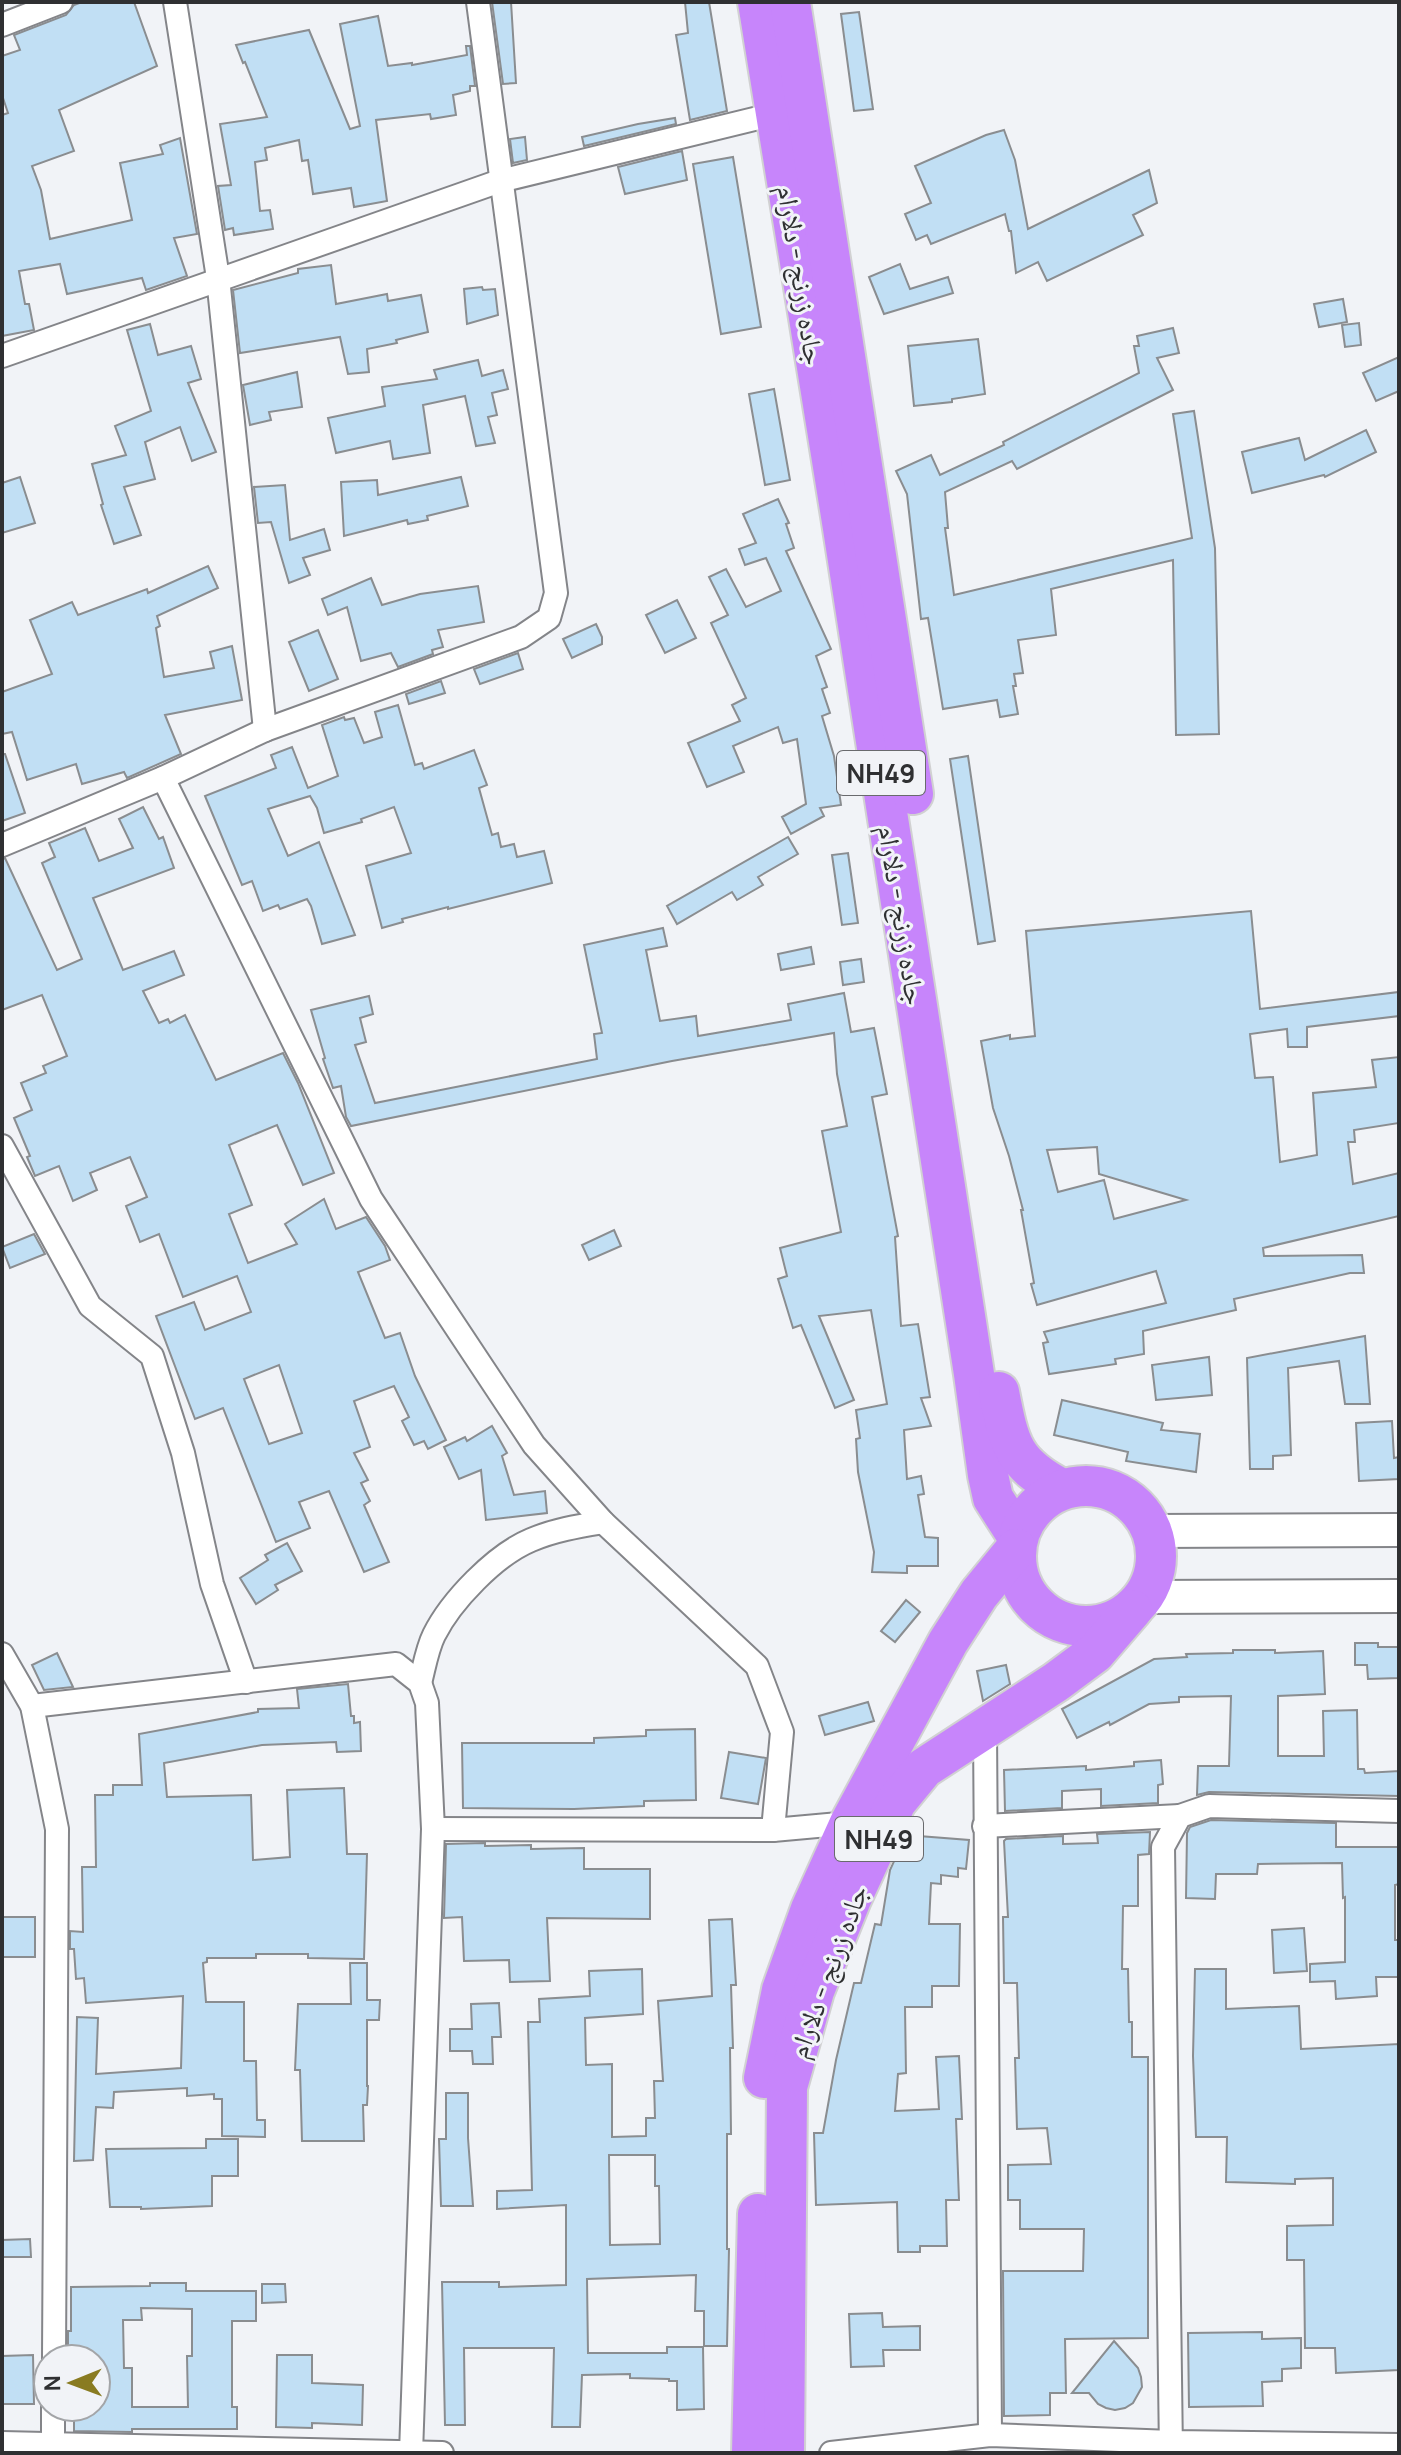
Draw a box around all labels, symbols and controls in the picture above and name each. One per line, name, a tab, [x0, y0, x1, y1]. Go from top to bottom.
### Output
street label: جاده زرنج - دلارام	[768, 182, 835, 368]
road number: NH49	[837, 751, 925, 795]
street label: جاده زرنج - دلارام	[869, 822, 936, 1008]
road number: NH49	[835, 1817, 923, 1861]
street label: جاده زرنج - دلارام	[778, 1879, 877, 2063]
north arrow	[32, 2343, 112, 2423]
text: N	[37, 2375, 67, 2392]

